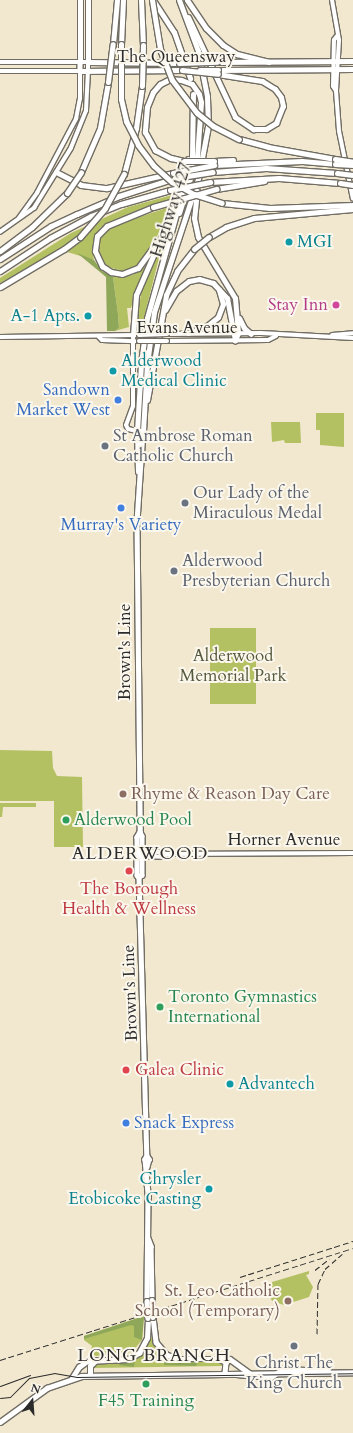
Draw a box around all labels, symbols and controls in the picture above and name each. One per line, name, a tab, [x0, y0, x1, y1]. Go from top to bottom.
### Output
street label: The Queensway	[117, 47, 235, 67]
street label: Highway 427	[146, 160, 196, 260]
place label: MGI	[297, 232, 332, 252]
marker: MGI	[284, 237, 294, 247]
place label: Stay Inn	[268, 295, 328, 315]
marker: Stay Inn	[331, 300, 341, 310]
place label: A-1 Apts.	[11, 306, 80, 326]
marker: A-1 Apts.	[83, 311, 93, 321]
street label: Evans Avenue	[136, 318, 238, 338]
place label: Alderwood Medical Clinic	[121, 351, 227, 391]
marker: Alderwood Medical Clinic	[108, 366, 118, 376]
place label: Sandown Market West	[16, 380, 110, 420]
marker: Sandown Market West	[113, 395, 123, 405]
place label: St Ambrose Roman Catholic Church	[113, 426, 253, 466]
marker: St Ambrose Roman Catholic Church	[100, 441, 110, 451]
place label: Our Lady of the Miraculous Medal	[193, 483, 322, 523]
marker: Our Lady of the Miraculous Medal	[180, 498, 190, 508]
marker: Murray's Variety	[116, 503, 126, 513]
place label: Murray's Variety	[60, 515, 182, 535]
place label: Alderwood Presbyterian Church	[182, 551, 330, 591]
marker: Alderwood Presbyterian Church	[169, 566, 179, 576]
street label: Brown's Line	[115, 604, 135, 700]
park label: Alderwood Memorial Park	[179, 646, 287, 686]
place label: Rhyme & Reason Day Care	[131, 784, 330, 804]
marker: Rhyme & Reason Day Care	[118, 789, 128, 799]
place label: Alderwood Pool	[74, 810, 192, 830]
marker: Alderwood Pool	[61, 815, 71, 825]
street label: Horner Avenue	[228, 830, 340, 850]
district label: ALDERWOOD	[72, 843, 208, 865]
marker: The Borough Health & Wellness	[123, 865, 135, 877]
place label: The Borough Health & Wellness	[62, 879, 196, 919]
street label: Brown's Line	[118, 944, 142, 1042]
place label: Toronto Gymnastics International	[168, 987, 317, 1027]
marker: Toronto Gymnastics International	[155, 1002, 165, 1012]
place label: Galea Clinic	[135, 1060, 224, 1080]
marker: Galea Clinic	[120, 1064, 132, 1076]
place label: Advantech	[238, 1074, 315, 1094]
marker: Advantech	[225, 1079, 235, 1089]
place label: Snack Express	[134, 1113, 234, 1133]
marker: Snack Express	[121, 1118, 131, 1128]
place label: Chrysler Etobicoke Casting	[68, 1169, 201, 1209]
marker: Chrysler Etobicoke Casting	[204, 1184, 214, 1194]
place label: St. Leo Catholic School (Temporary)	[135, 1281, 280, 1321]
marker: St. Leo Catholic School (Temporary)	[283, 1296, 293, 1306]
marker: Christ The King Church	[289, 1341, 299, 1351]
district label: LONG BRANCH	[77, 1345, 231, 1367]
place label: Christ The King Church	[246, 1353, 342, 1393]
marker: F45 Training	[141, 1379, 151, 1389]
text: N	[29, 1380, 42, 1398]
north arrow	[12, 1381, 52, 1421]
place label: F45 Training	[98, 1391, 194, 1411]

